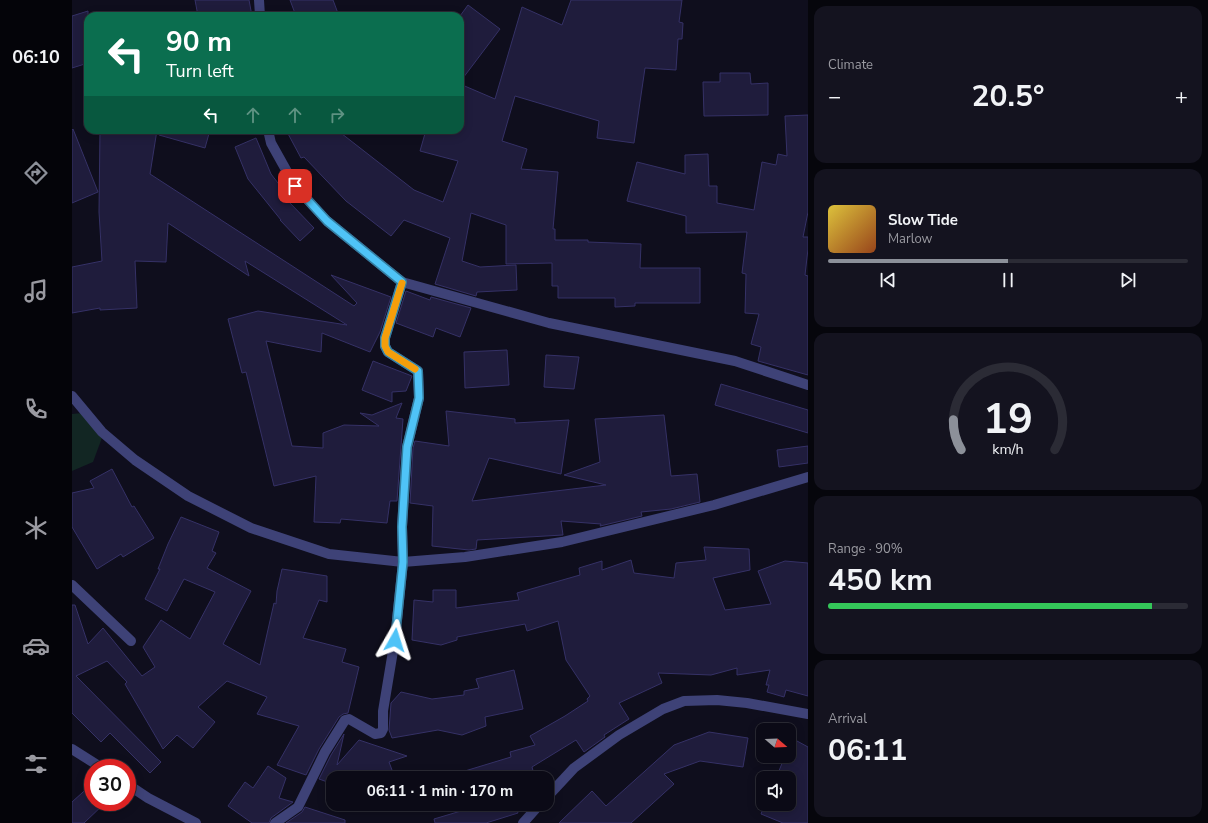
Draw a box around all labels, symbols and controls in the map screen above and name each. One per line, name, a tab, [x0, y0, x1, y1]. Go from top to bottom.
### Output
text: 90 m	[166, 23, 232, 61]
icon: left	[100, 28, 152, 80]
text: 06:10	[12, 45, 60, 69]
text: Climate	[828, 56, 873, 74]
text: Turn left	[166, 59, 234, 83]
text: 20.5°	[972, 76, 1044, 117]
text: −	[828, 82, 841, 112]
text: +	[1175, 82, 1188, 112]
icon: left	[200, 104, 222, 126]
icon: ahead	[242, 104, 264, 126]
icon: ahead	[284, 104, 306, 126]
icon: right	[326, 104, 348, 126]
icon: directions	[22, 159, 50, 187]
pin	[278, 169, 312, 203]
icon: arrive	[284, 175, 306, 197]
text: Slow Tide	[888, 210, 958, 230]
text: Marlow	[888, 230, 933, 248]
icon: previous	[877, 269, 899, 291]
icon: pause	[997, 269, 1019, 291]
icon: next	[1117, 269, 1139, 291]
icon: music	[22, 277, 50, 305]
text: 19	[983, 390, 1033, 447]
icon: phone	[22, 395, 50, 423]
text: km/h	[992, 439, 1024, 458]
icon: climate	[22, 514, 50, 542]
text: Range · 90%	[828, 540, 903, 558]
text: 450 km	[828, 560, 933, 601]
position arrow	[374, 619, 416, 661]
icon: car	[22, 632, 50, 660]
text: Arrival	[828, 710, 867, 728]
north arrow	[756, 723, 796, 763]
map controls	[756, 723, 796, 811]
text: 06:11	[828, 730, 907, 771]
icon: filters	[22, 750, 50, 778]
speed limit sign: 30	[84, 759, 136, 811]
button: sound	[756, 771, 796, 811]
text: 06:11 · 1 min · 170 m	[367, 781, 513, 801]

